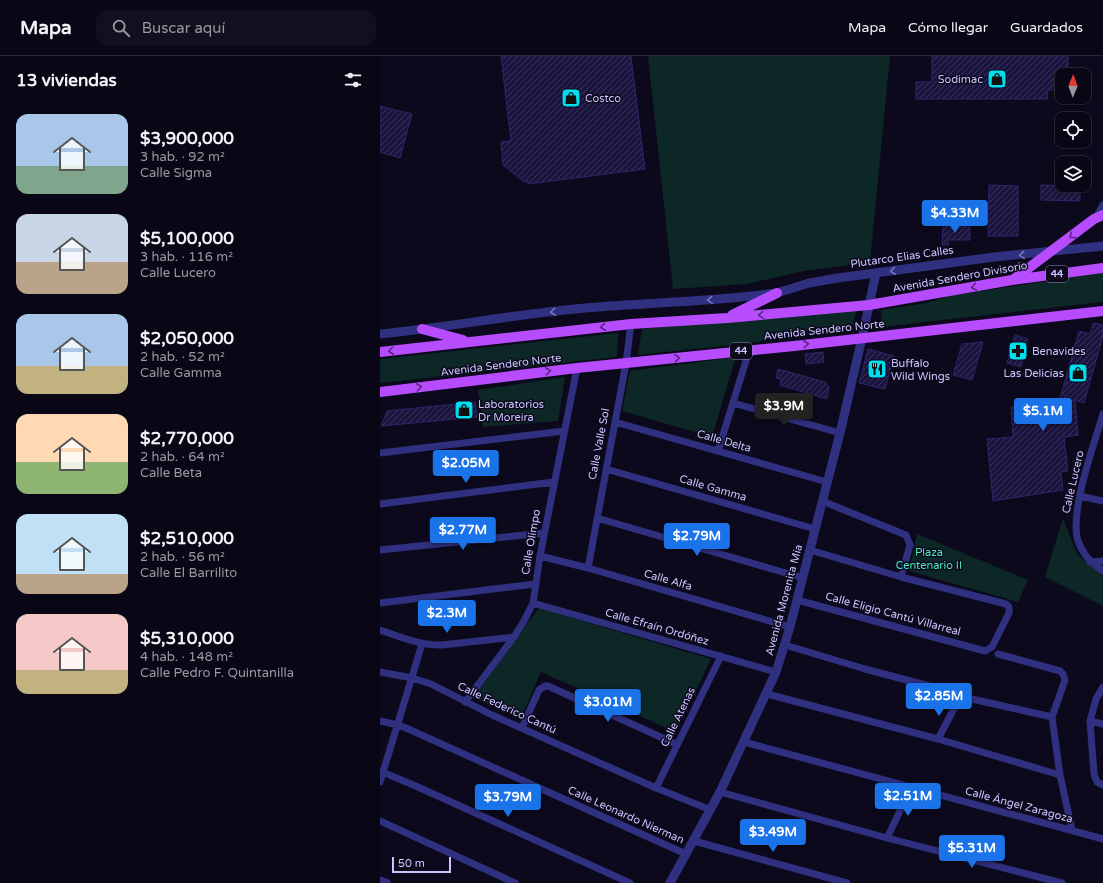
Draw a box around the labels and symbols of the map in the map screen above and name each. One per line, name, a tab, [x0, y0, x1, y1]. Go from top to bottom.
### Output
shop icon: Sodimac	[986, 68, 1008, 90]
north arrow	[1055, 68, 1091, 104]
place label: Sodimac	[938, 73, 983, 86]
shop icon: Costco	[560, 87, 582, 109]
place label: Costco	[585, 92, 621, 105]
pin: $4.33M	[922, 200, 988, 234]
one-way arrow	[1069, 231, 1076, 238]
street label: Plutarco Elias Calles	[850, 243, 954, 271]
one-way arrow	[1019, 250, 1026, 259]
street label: Avenida Sendero Divisorio	[892, 259, 1029, 295]
one-way arrow	[890, 266, 897, 275]
road number: 44	[1046, 266, 1068, 282]
one-way arrow	[970, 282, 977, 290]
one-way arrow	[707, 295, 713, 304]
one-way arrow	[550, 307, 556, 316]
one-way arrow	[758, 310, 764, 319]
street label: Avenida Sendero Norte	[763, 317, 885, 343]
one-way arrow	[600, 322, 606, 331]
one-way arrow	[803, 340, 809, 349]
pharmacy icon: Benavides	[1007, 340, 1029, 362]
road number: 44	[730, 343, 752, 359]
place label: Benavides	[1032, 345, 1086, 358]
one-way arrow	[388, 346, 394, 355]
street label: Avenida Sendero Norte	[440, 351, 562, 379]
one-way arrow	[674, 354, 680, 363]
place label: Buffalo Wild Wings	[891, 357, 950, 383]
restaurant icon: Buffalo Wild Wings	[866, 358, 888, 380]
shop icon: Las Delicias	[1067, 362, 1089, 384]
one-way arrow	[545, 367, 551, 376]
place label: Las Delicias	[1004, 367, 1064, 380]
one-way arrow	[416, 383, 422, 392]
pin: $3.9M	[756, 393, 812, 427]
place label: Laboratorios Dr Moreira	[478, 398, 544, 424]
pin: $5.1M	[1015, 398, 1071, 432]
shop icon: Laboratorios Dr Moreira	[453, 399, 475, 421]
street label: Calle Valle Sol	[586, 407, 612, 481]
street label: Calle Delta	[695, 427, 753, 455]
street label: Calle Lucero	[1059, 449, 1087, 515]
pin: $2.05M	[433, 450, 499, 484]
street label: Calle Gamma	[678, 472, 748, 504]
street label: Calle Olimpo	[519, 508, 543, 576]
pin: $2.77M	[430, 517, 496, 551]
pin: $2.79M	[664, 523, 730, 557]
street label: Avenida Morenita Mía	[763, 543, 805, 657]
park label: Plaza Centenario II	[896, 546, 962, 572]
street label: Calle Alfa	[642, 567, 694, 593]
street label: Calle Eligio Cantú Villarreal	[824, 590, 962, 638]
pin: $2.3M	[419, 600, 475, 634]
street label: Calle Efraín Ordóñez	[604, 606, 711, 648]
street label: Calle Federico Cantú	[455, 679, 559, 737]
pin: $2.85M	[906, 683, 972, 717]
street label: Calle Atenas	[658, 685, 698, 749]
pin: $3.01M	[575, 689, 641, 723]
street label: Calle Leonardo Nierman	[566, 783, 686, 847]
pin: $2.51M	[875, 783, 941, 817]
street label: Calle Ángel Zaragoza	[964, 783, 1074, 826]
pin: $3.79M	[475, 784, 541, 818]
pin: $3.49M	[740, 819, 806, 853]
pin: $5.31M	[939, 835, 1005, 869]
scale bar	[392, 855, 451, 874]

